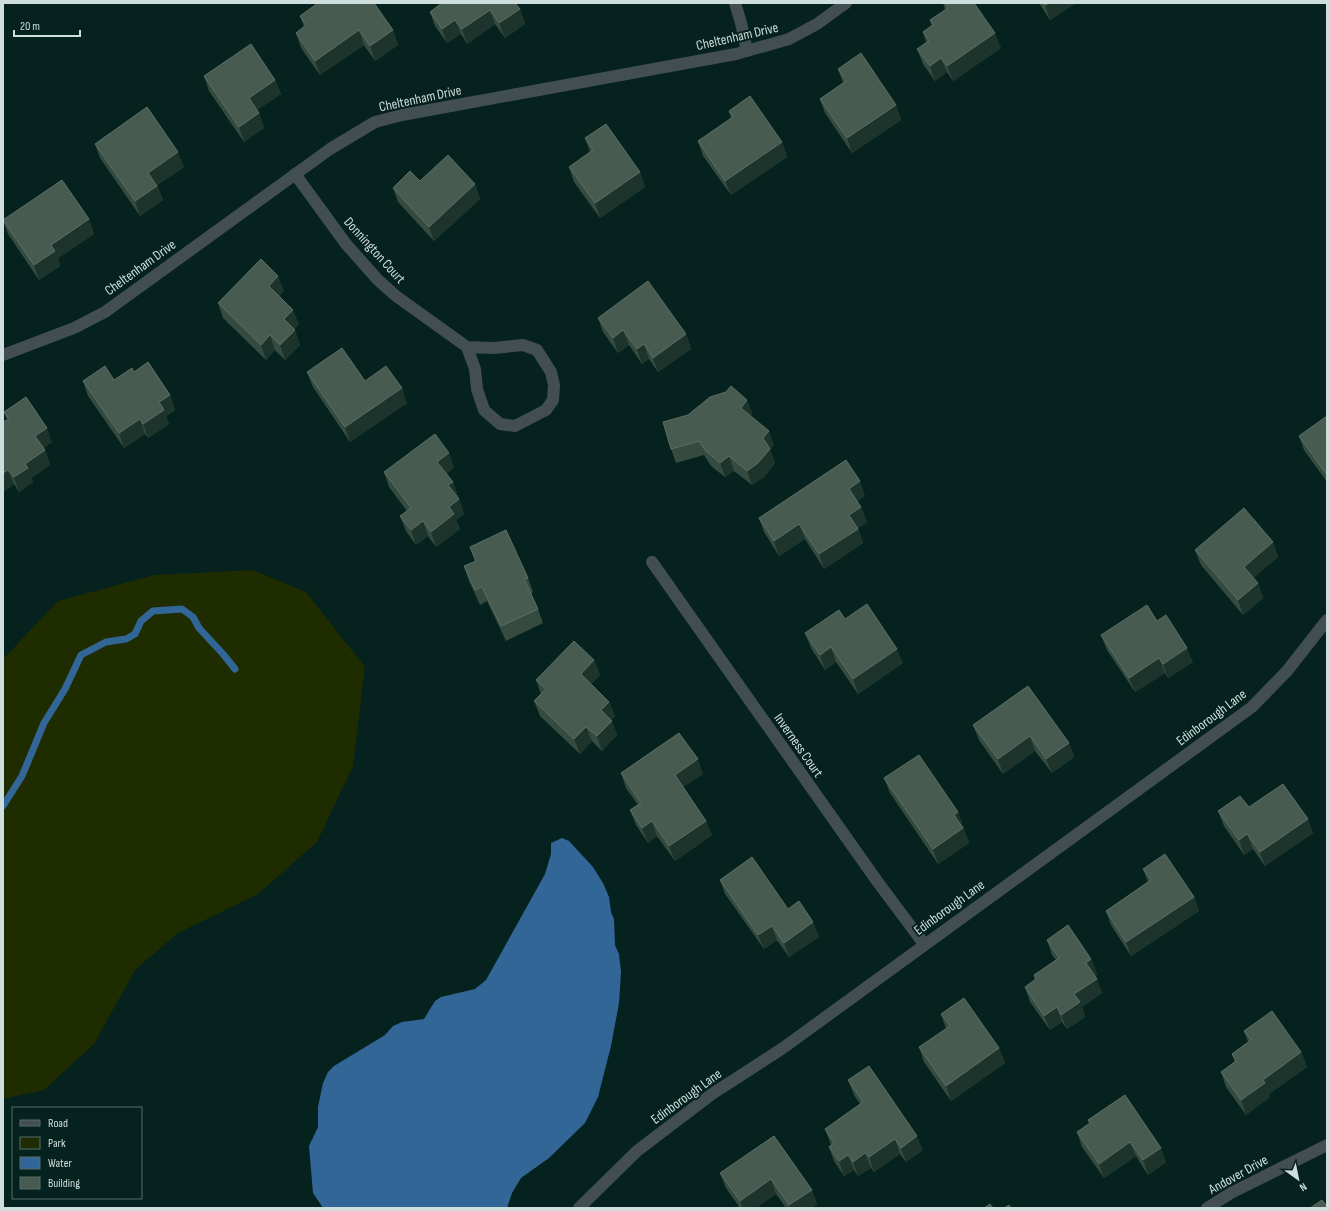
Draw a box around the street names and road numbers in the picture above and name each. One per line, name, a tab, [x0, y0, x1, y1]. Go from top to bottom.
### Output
street label: Cheltenham Drive	[694, 19, 780, 54]
street label: Cheltenham Drive	[377, 81, 463, 116]
street label: Donnington Court	[340, 214, 409, 287]
street label: Cheltenham Drive	[101, 236, 179, 299]
street label: Edinborough Lane	[1173, 686, 1250, 749]
street label: Inverness Court	[770, 710, 827, 781]
street label: Edinborough Lane	[911, 876, 988, 939]
street label: Edinborough Lane	[648, 1065, 725, 1128]
street label: Andover Drive	[1205, 1151, 1271, 1198]

